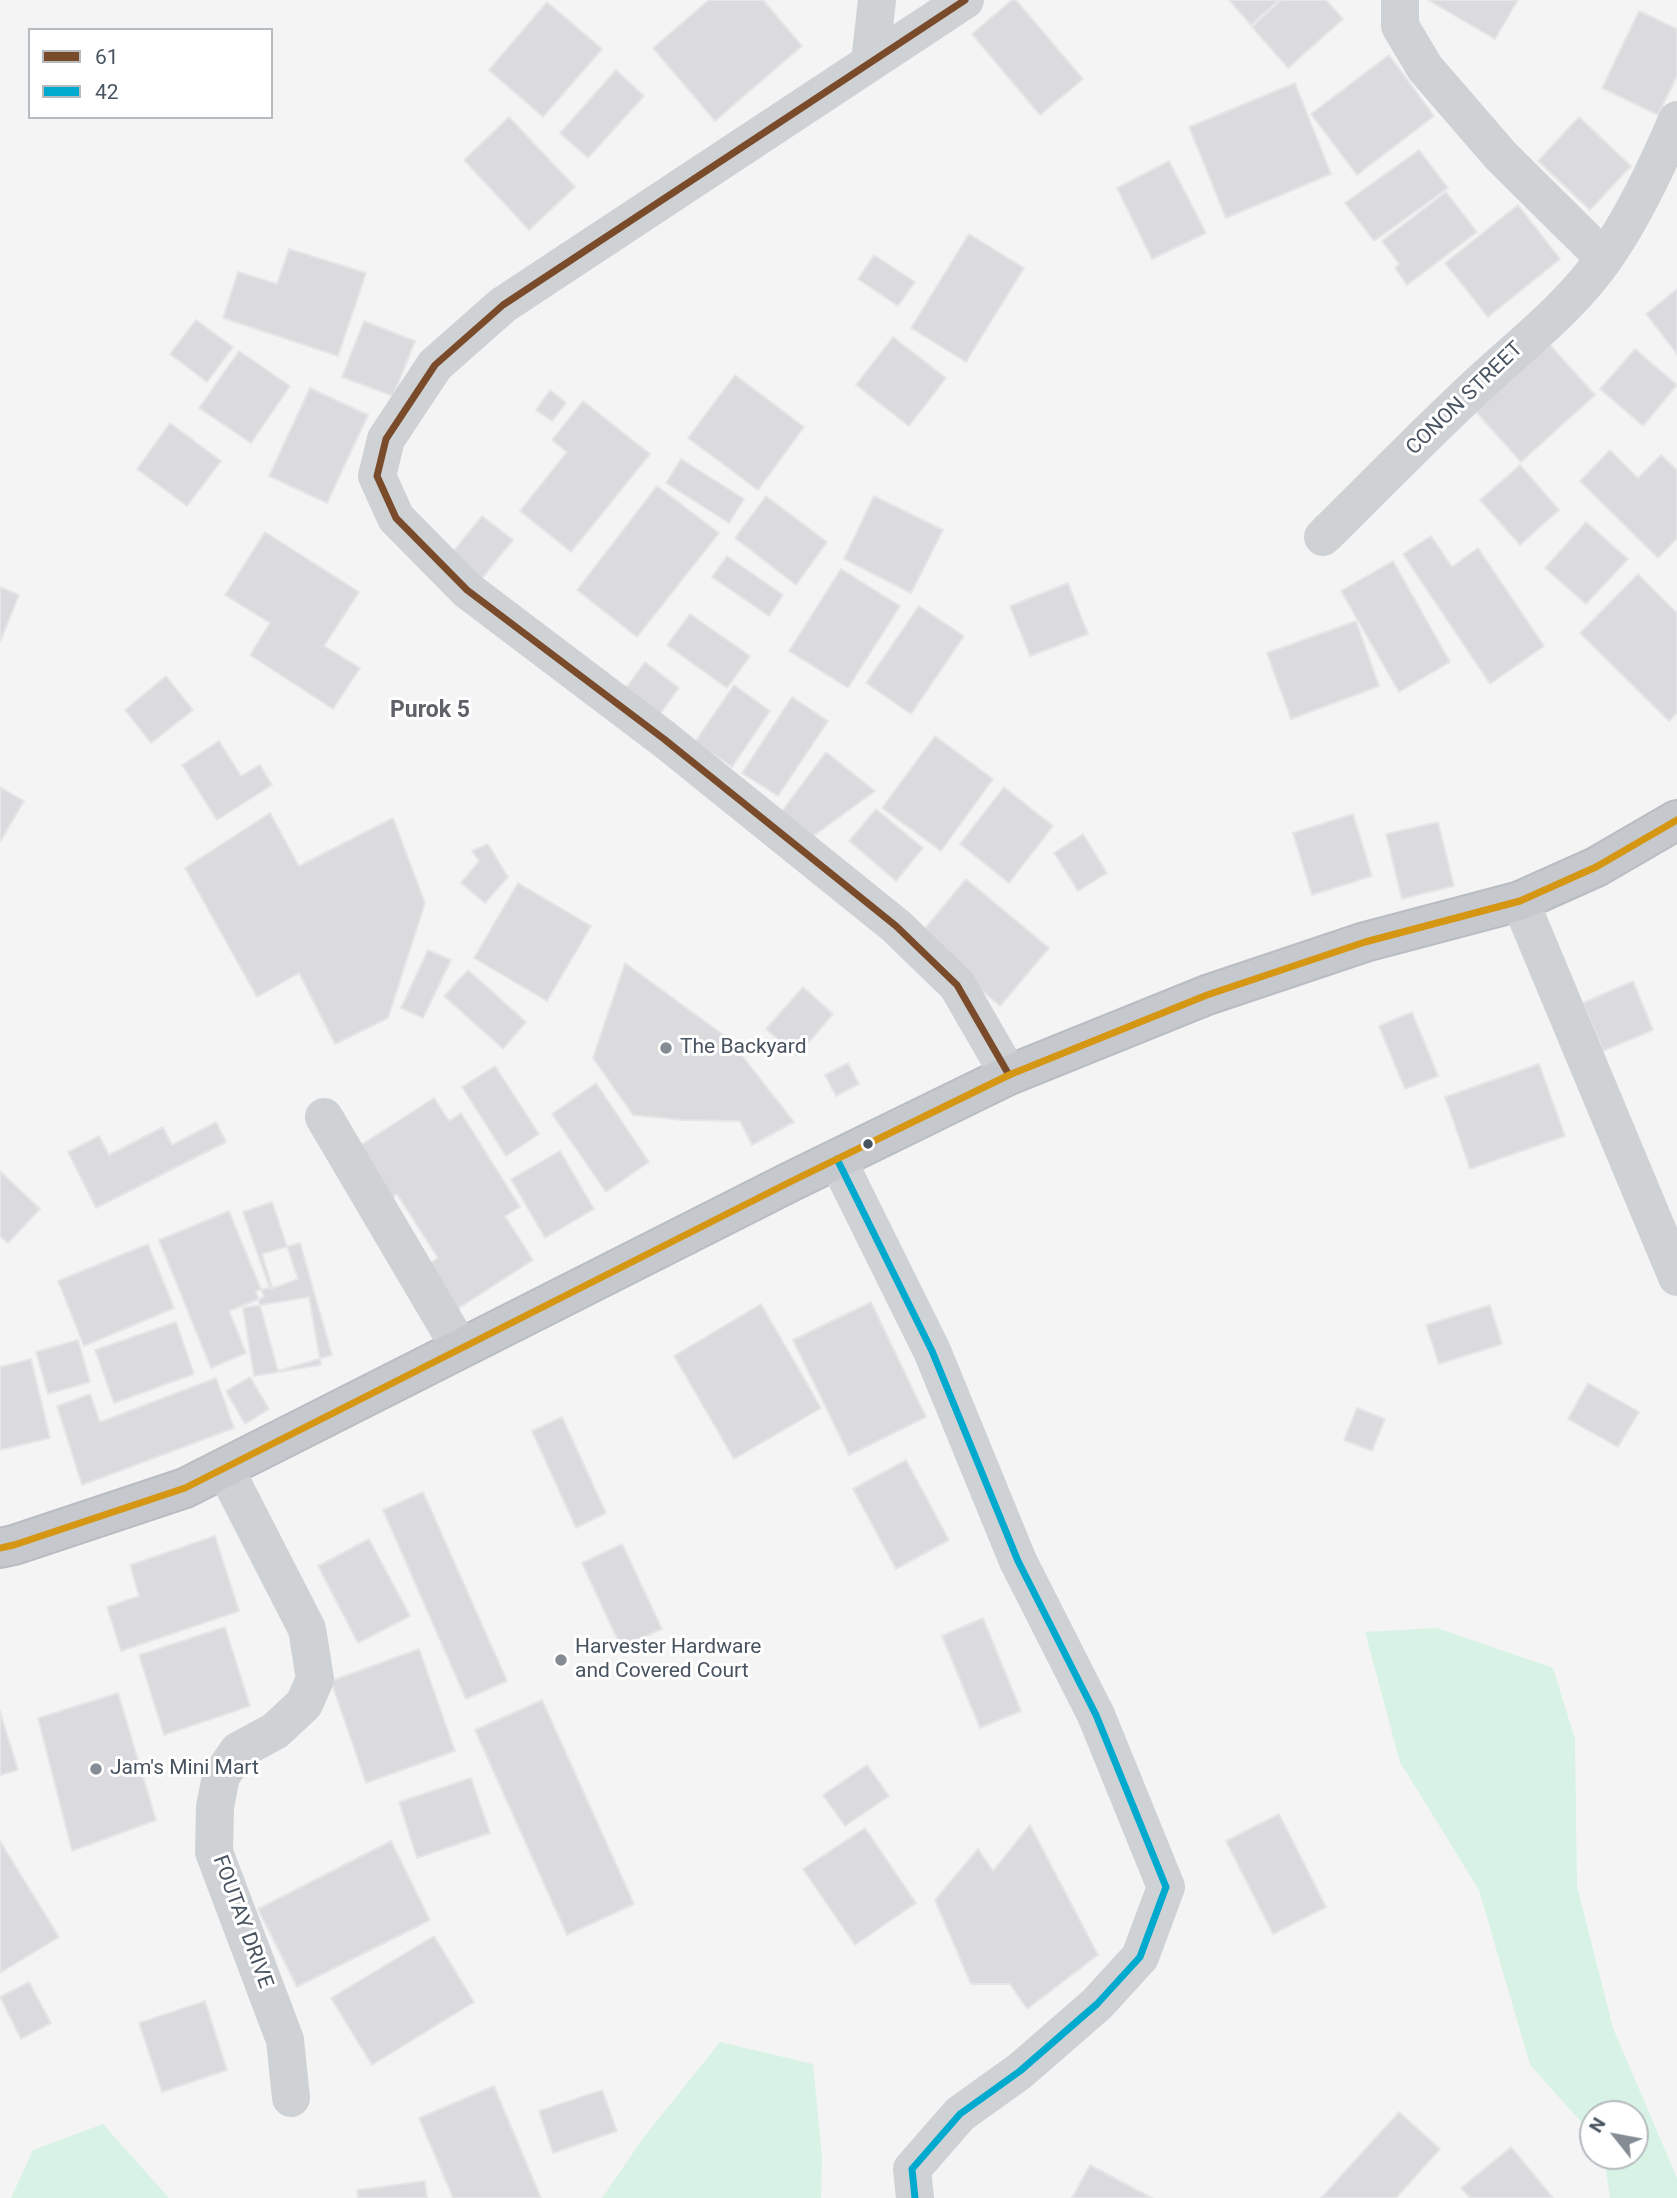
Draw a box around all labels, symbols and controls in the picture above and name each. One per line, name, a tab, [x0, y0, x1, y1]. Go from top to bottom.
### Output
legend	[28, 28, 273, 119]
text: 61	[95, 45, 119, 69]
text: 42	[95, 80, 119, 104]
street label: CONON STREET	[1401, 337, 1529, 461]
district label: Purok 5	[390, 697, 470, 725]
place label: The Backyard	[680, 1035, 807, 1061]
marker: The Backyard	[658, 1040, 674, 1056]
unlabelled marker	[861, 1137, 875, 1151]
place label: Harvester Hardware and Covered Court	[575, 1635, 761, 1685]
marker: Harvester Hardware and Covered Court	[553, 1652, 569, 1668]
place label: Jam's Mini Mart	[110, 1756, 259, 1782]
marker: Jam's Mini Mart	[88, 1761, 104, 1777]
street label: FOUTAY DRIVE	[206, 1852, 278, 1992]
north arrow	[1579, 2100, 1649, 2170]
text: N	[1584, 2113, 1611, 2137]

